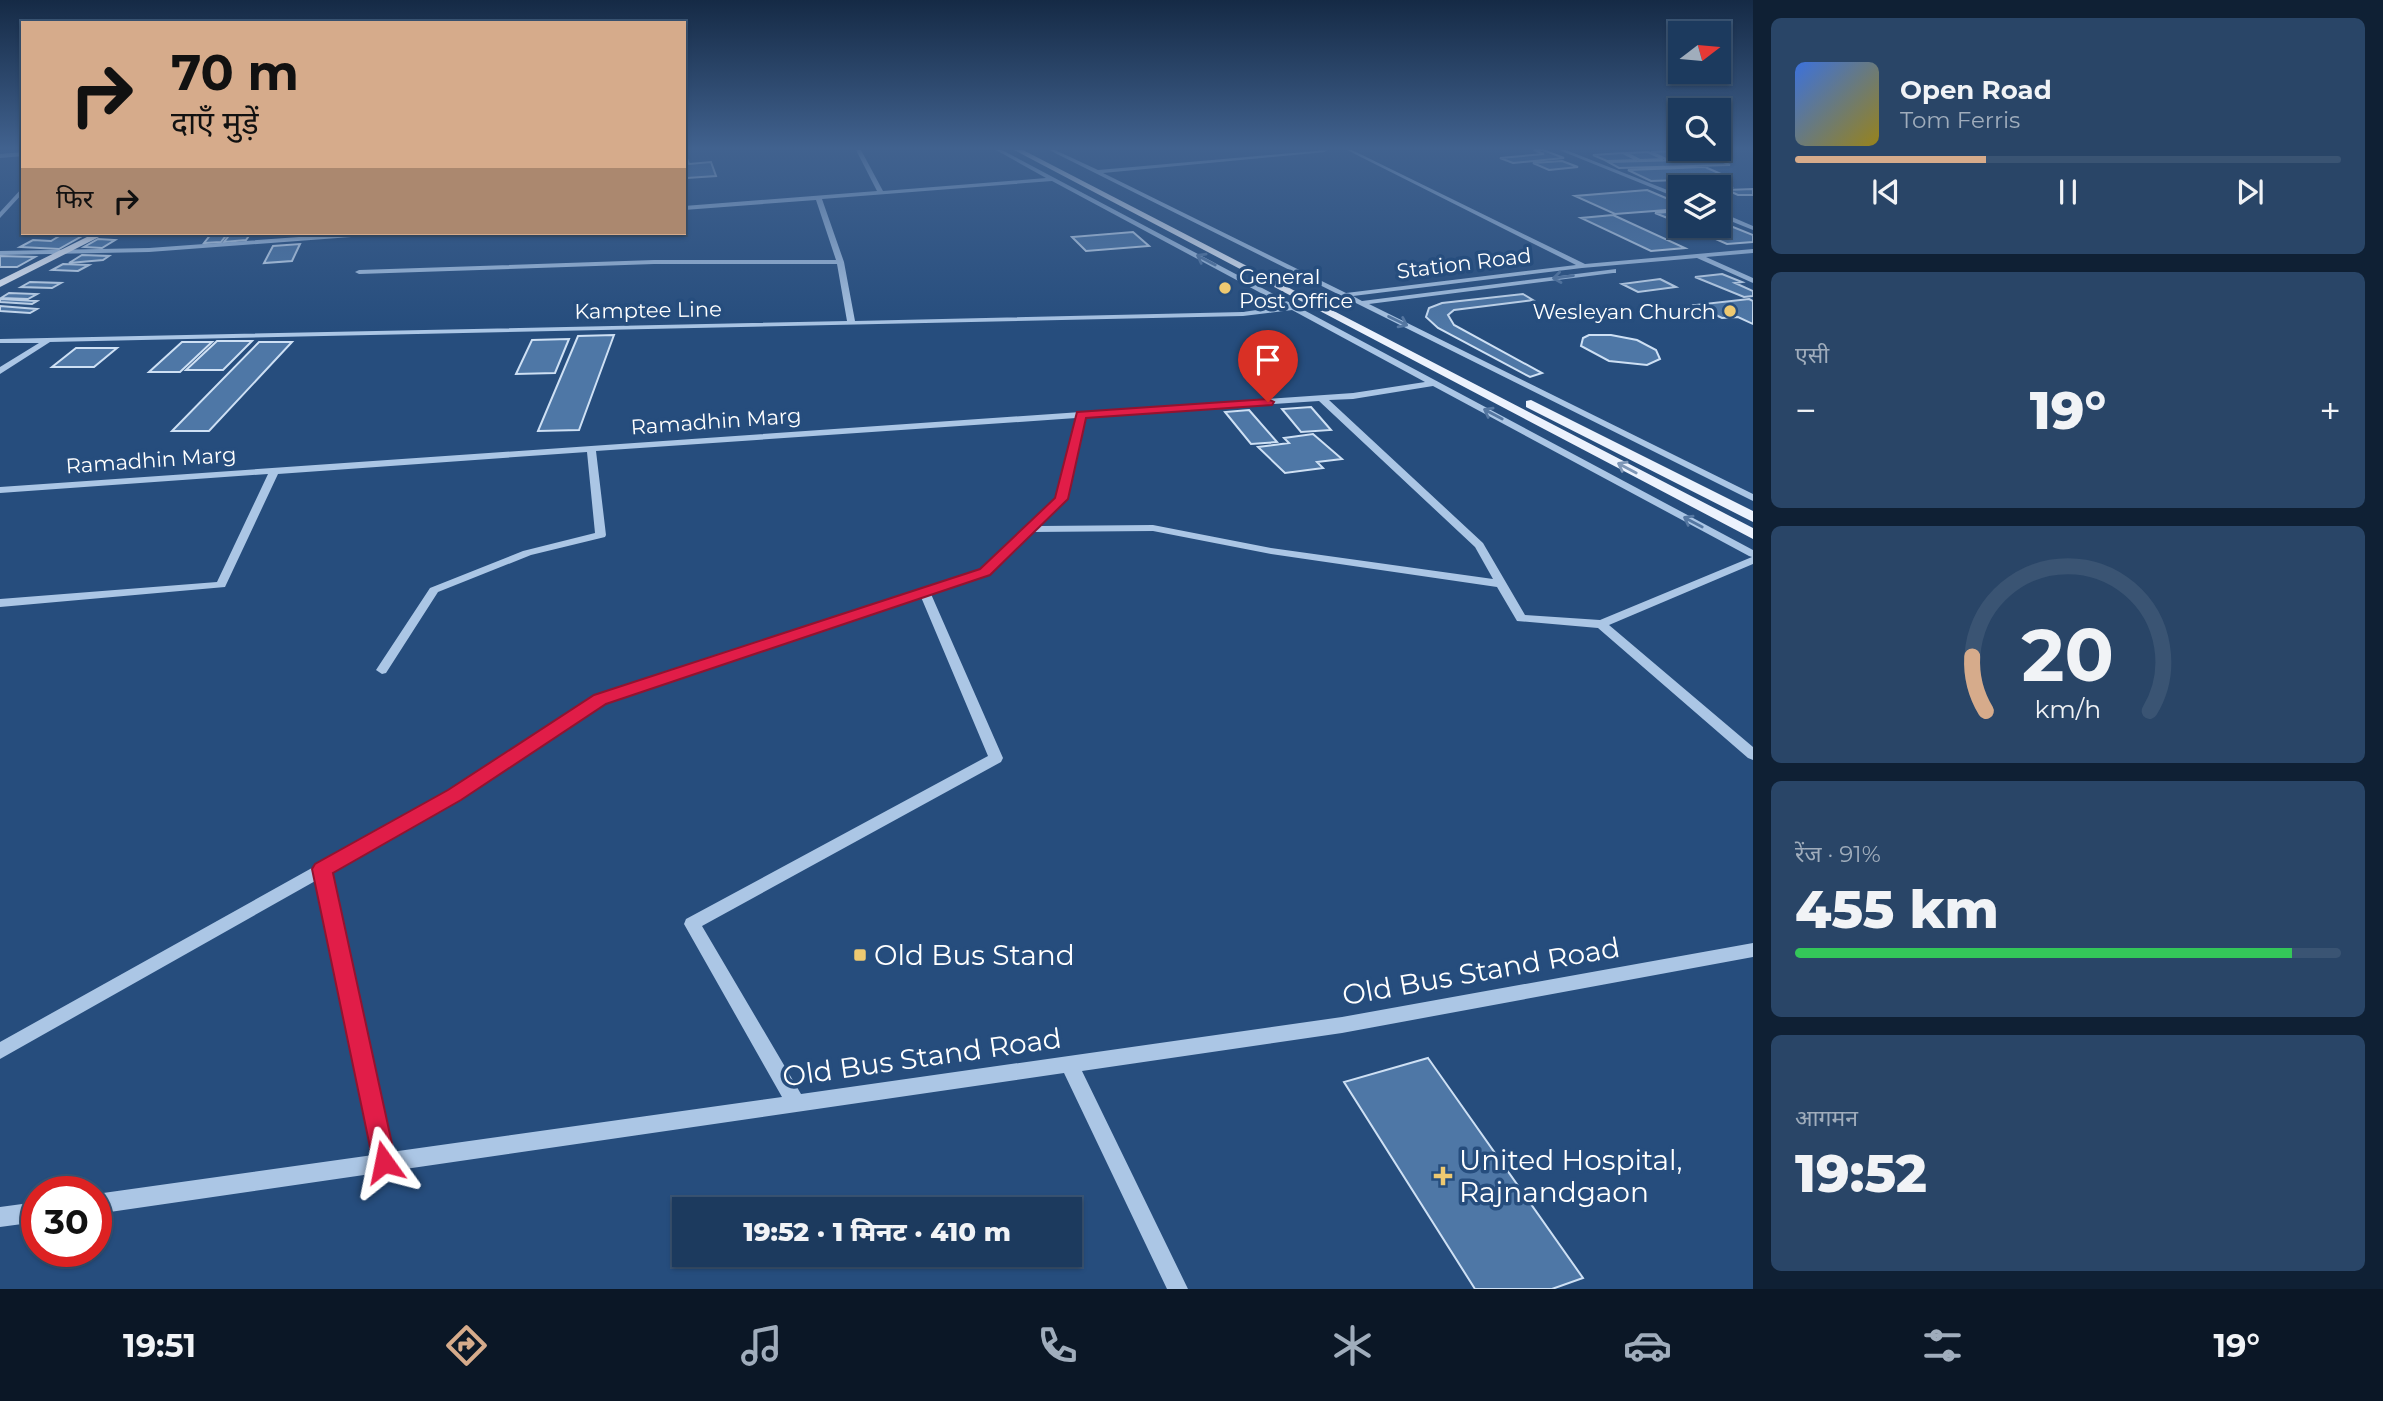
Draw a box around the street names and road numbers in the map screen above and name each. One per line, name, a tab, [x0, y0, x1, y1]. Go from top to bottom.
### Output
street label: Station Road	[1395, 242, 1533, 284]
street label: Kamptee Line	[574, 296, 722, 324]
street label: Ramadhin Marg	[630, 403, 802, 439]
street label: Ramadhin Marg	[65, 442, 237, 478]
street label: Old Bus Stand Road	[1340, 930, 1622, 1012]
street label: Old Bus Stand Road	[780, 1021, 1064, 1093]

